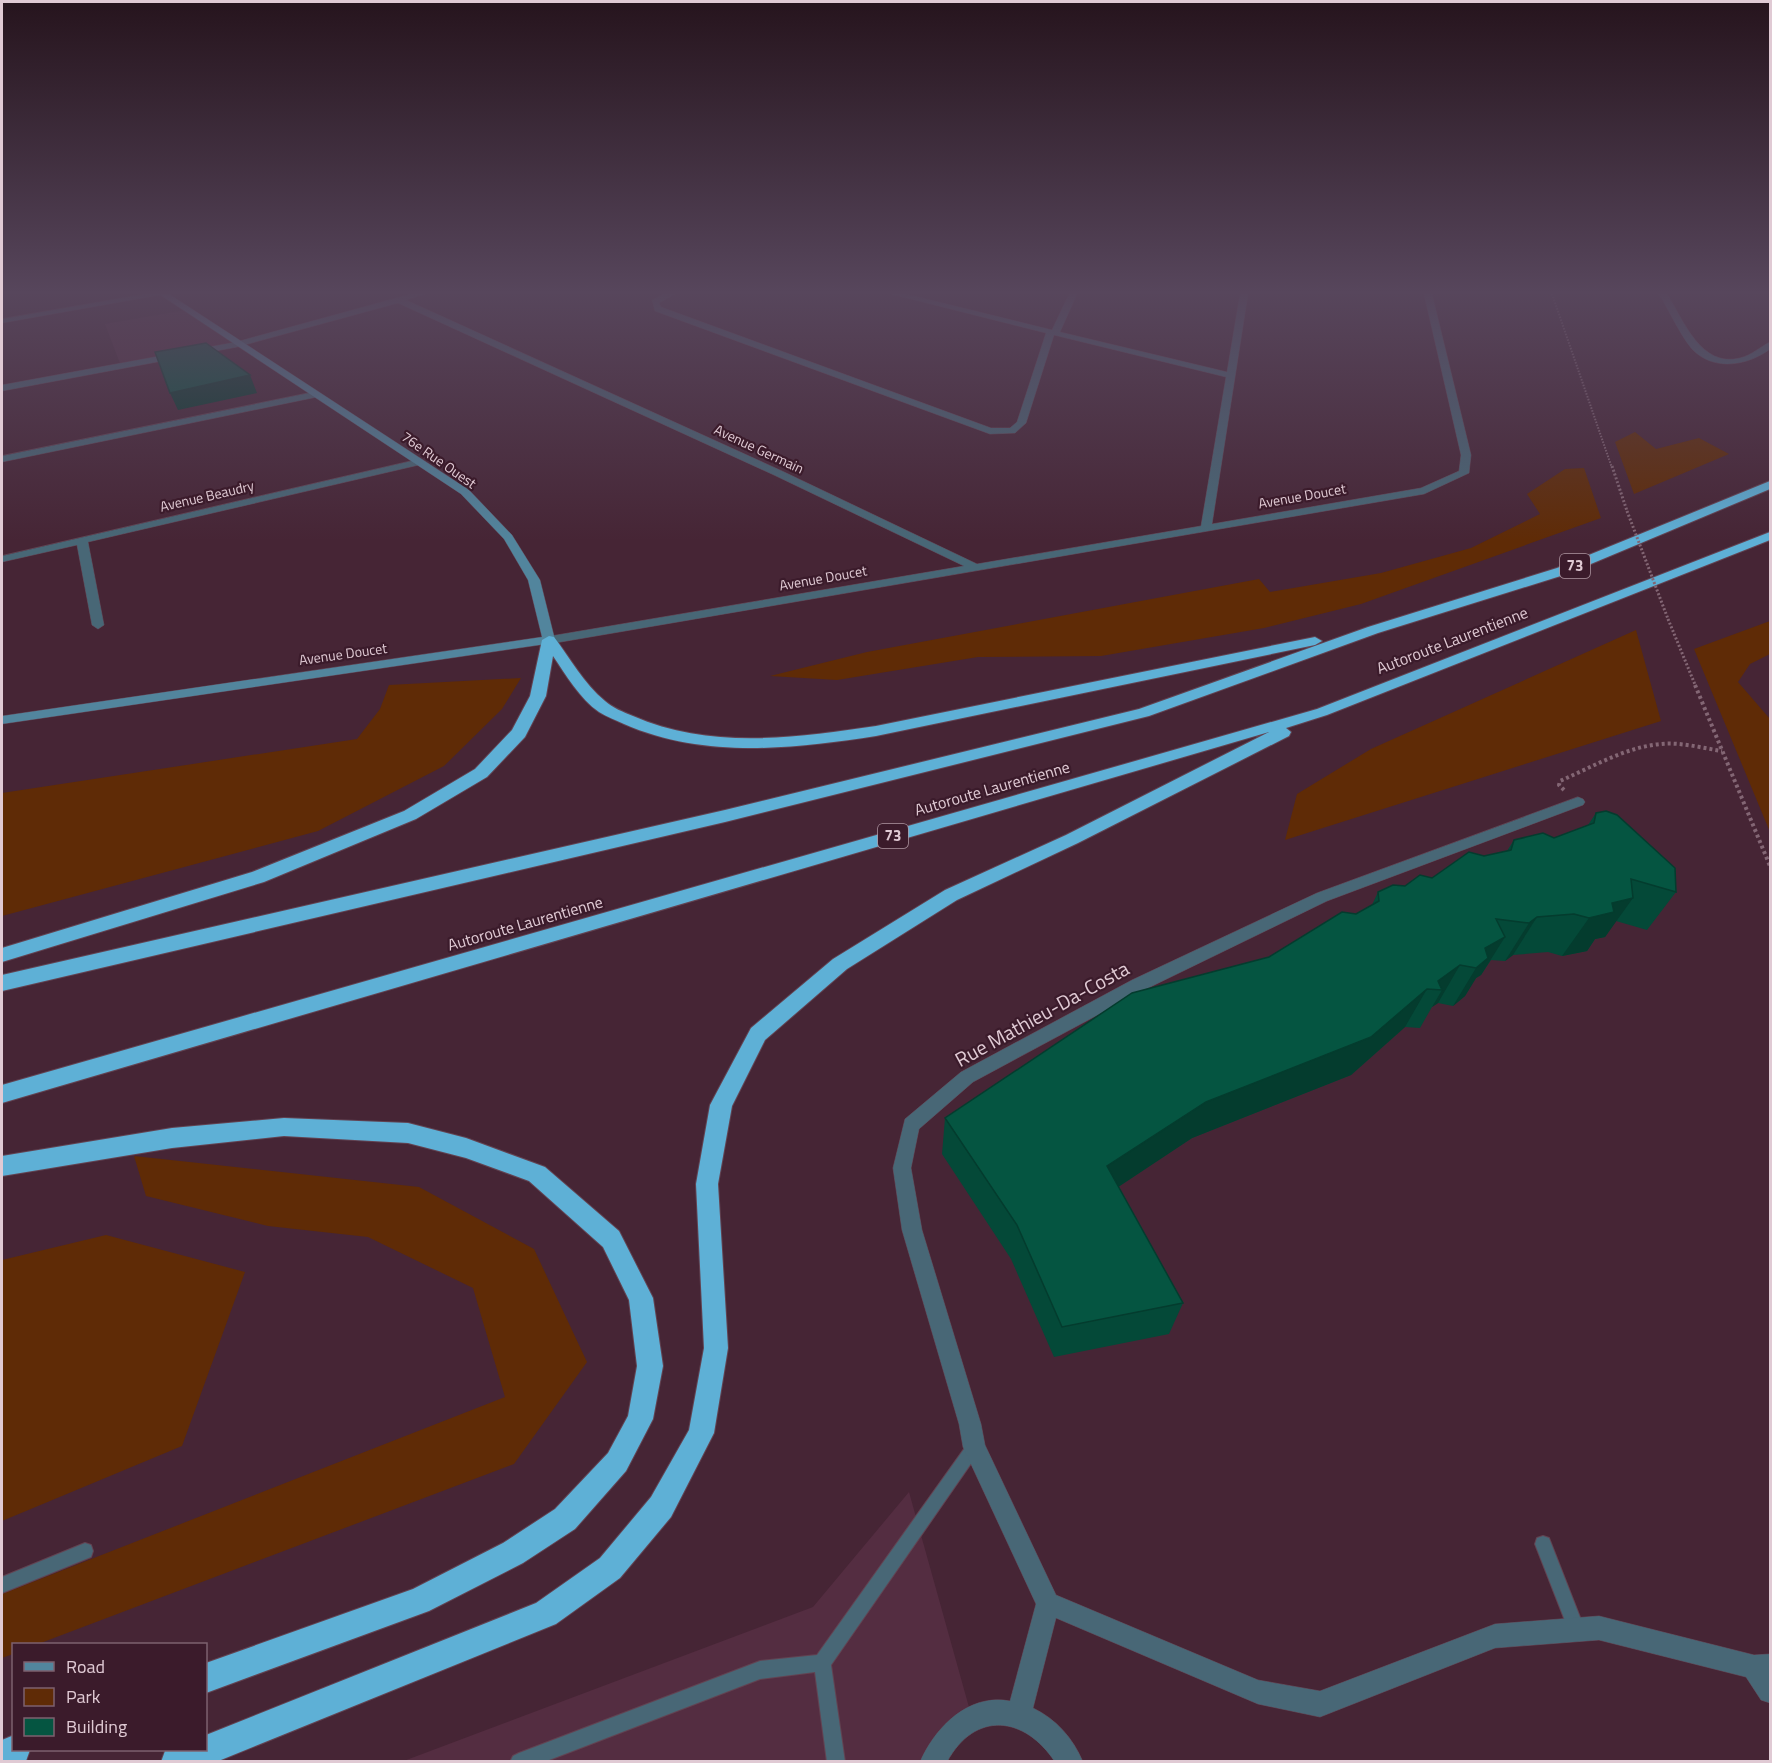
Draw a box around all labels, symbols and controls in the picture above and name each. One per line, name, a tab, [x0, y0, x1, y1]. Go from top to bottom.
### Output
street label: Avenue Germain	[711, 419, 807, 479]
street label: 76e Rue Ouest	[398, 426, 481, 493]
street label: Avenue Beaudry	[158, 474, 256, 517]
street label: Avenue Doucet	[1256, 477, 1347, 514]
road number: 73	[1560, 554, 1590, 578]
street label: Avenue Doucet	[777, 559, 868, 596]
street label: Autoroute Laurentienne	[1373, 600, 1531, 680]
street label: Avenue Doucet	[298, 637, 388, 670]
street label: Autoroute Laurentienne	[912, 754, 1072, 822]
road number: 73	[878, 824, 908, 848]
street label: Autoroute Laurentienne	[445, 889, 605, 957]
street label: Rue Mathieu-Da-Costa	[949, 953, 1135, 1074]
legend	[12, 1643, 207, 1751]
text: Road	[66, 1653, 105, 1680]
text: Park	[66, 1683, 101, 1710]
text: Building	[66, 1713, 127, 1740]

